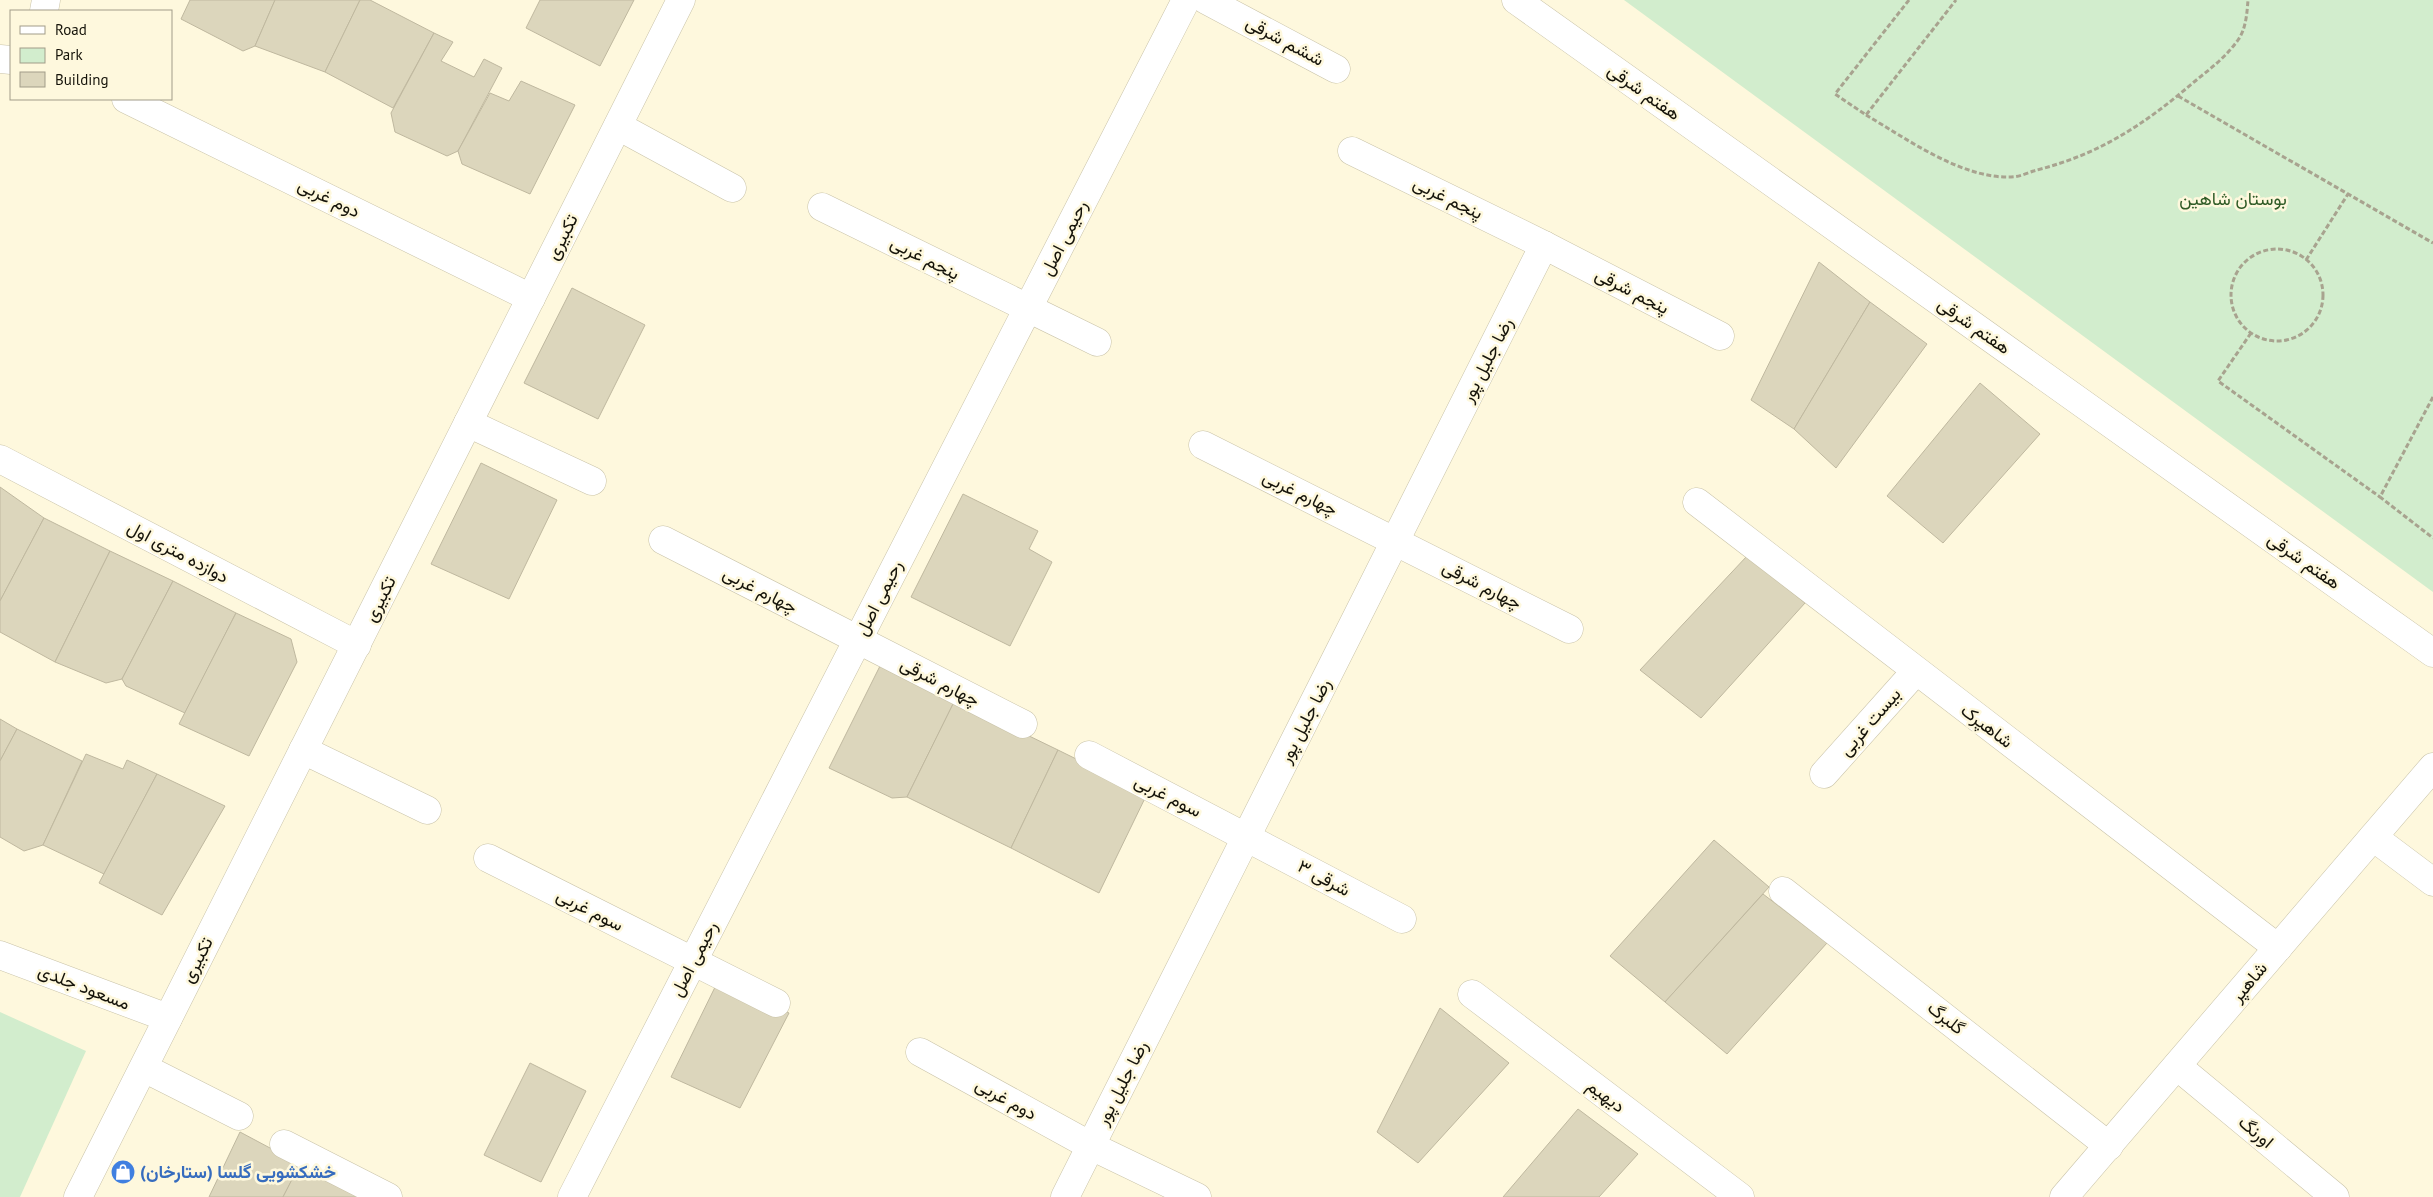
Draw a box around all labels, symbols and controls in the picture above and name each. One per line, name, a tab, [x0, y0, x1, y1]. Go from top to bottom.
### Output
legend	[10, 10, 172, 100]
street label: ششم شرقی	[1242, 10, 1328, 72]
text: Road	[55, 20, 87, 39]
text: Park	[55, 45, 83, 64]
street label: هفتم شرقی	[1603, 58, 1685, 126]
text: Building	[55, 70, 109, 89]
street label: پنجم غربی	[1409, 171, 1487, 225]
street label: دوم غربی	[294, 173, 364, 223]
park label: بوستان شاهین	[2179, 187, 2287, 210]
street label: رحیمی اصل	[1035, 196, 1092, 279]
street label: تکبیری	[540, 210, 583, 263]
street label: پنجم غربی	[886, 230, 964, 286]
street label: پنجم شرقی	[1591, 262, 1673, 320]
street label: هفتم شرقی	[1933, 292, 2015, 360]
street label: رضا جلیل پور	[1455, 314, 1519, 407]
street label: چهارم غربی	[1259, 465, 1341, 521]
street label: دوازده متری اول	[124, 515, 233, 588]
street label: هفتم شرقی	[2263, 527, 2345, 595]
street label: چهارم شرقی	[1438, 555, 1526, 615]
street label: رحیمی اصل	[850, 556, 907, 639]
street label: چهارم غربی	[719, 561, 801, 619]
street label: تکبیری	[358, 572, 401, 625]
street label: چهارم شرقی	[896, 652, 984, 712]
street label: رضا جلیل پور	[1273, 675, 1337, 768]
street label: بیست غربی	[1834, 683, 1906, 761]
street label: شاهپرک	[1956, 698, 2018, 754]
street label: سوم غربی	[1130, 769, 1206, 823]
street label: ۳ شرقی	[1294, 854, 1355, 901]
street label: سوم غربی	[552, 883, 628, 937]
street label: رحیمی اصل	[665, 917, 722, 1000]
street label: تکبیری	[175, 933, 218, 986]
street label: شاهپر	[2225, 957, 2273, 1008]
street label: مسعود جلدی	[35, 958, 133, 1015]
street label: گلبرگ	[1923, 996, 1970, 1039]
street label: رضا جلیل پور	[1090, 1037, 1154, 1130]
street label: دوم غربی	[971, 1072, 1041, 1126]
street label: دیهیم	[1582, 1074, 1630, 1118]
street label: اورنگ	[2234, 1110, 2279, 1153]
shop icon: خشکشویی گلسا (ستارخان)	[110, 1159, 136, 1185]
place label: خشکشویی گلسا (ستارخان)	[140, 1160, 336, 1183]

